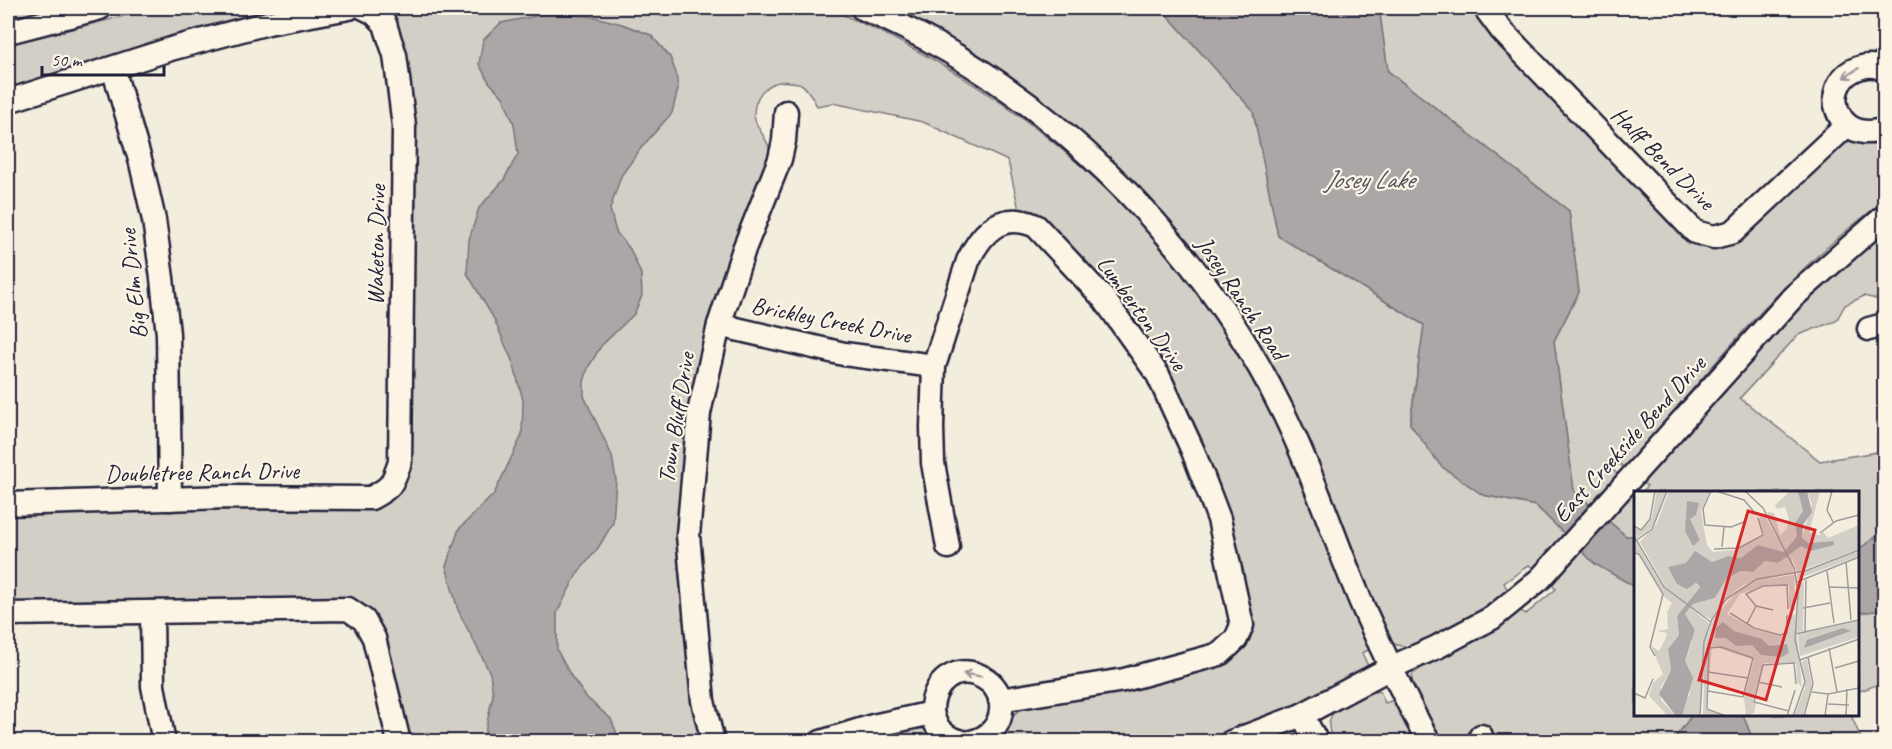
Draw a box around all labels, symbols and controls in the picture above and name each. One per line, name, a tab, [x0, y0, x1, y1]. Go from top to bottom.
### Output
scale bar	[42, 39, 164, 77]
text: 50 m	[51, 49, 84, 71]
one-way arrow	[1843, 66, 1860, 79]
street label: Halff Bend Drive	[1605, 100, 1723, 218]
water label: Josey Lake	[1322, 163, 1418, 196]
street label: Waketon Drive	[360, 182, 392, 305]
street label: Big Elm Drive	[112, 225, 154, 341]
street label: Josey Ranch Road	[1189, 230, 1296, 368]
street label: Lumberton Drive	[1090, 250, 1195, 378]
street label: Brickley Creek Drive	[749, 290, 915, 351]
street label: Town Bluff Drive	[651, 348, 701, 485]
street label: East Creekside Bend Drive	[1546, 348, 1713, 529]
street label: Doubletree Ranch Drive	[105, 455, 301, 489]
inset map	[1634, 491, 1859, 716]
one-way arrow	[963, 669, 982, 680]

